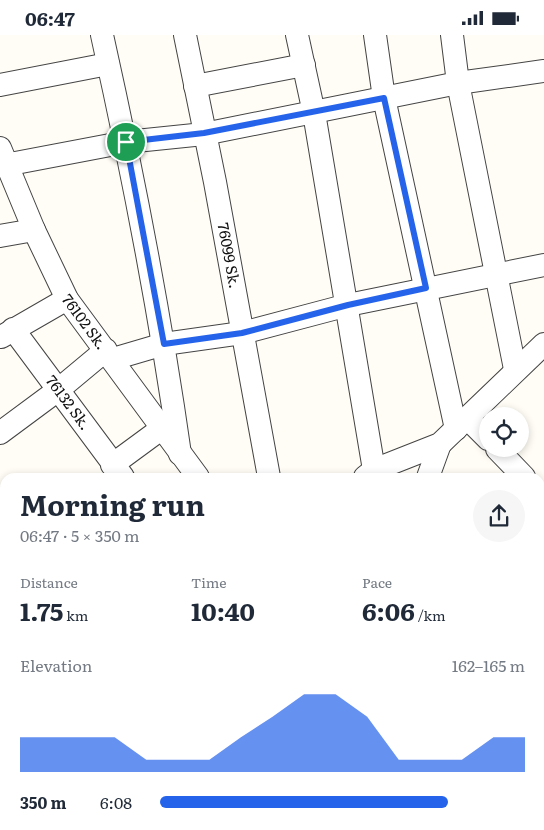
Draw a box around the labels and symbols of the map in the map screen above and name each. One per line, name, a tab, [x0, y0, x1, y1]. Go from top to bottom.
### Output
pin	[105, 121, 147, 163]
street label: 76099 Sk.	[213, 221, 247, 290]
street label: 76102 Sk.	[57, 289, 113, 354]
street label: 76132 Sk.	[41, 370, 97, 434]

